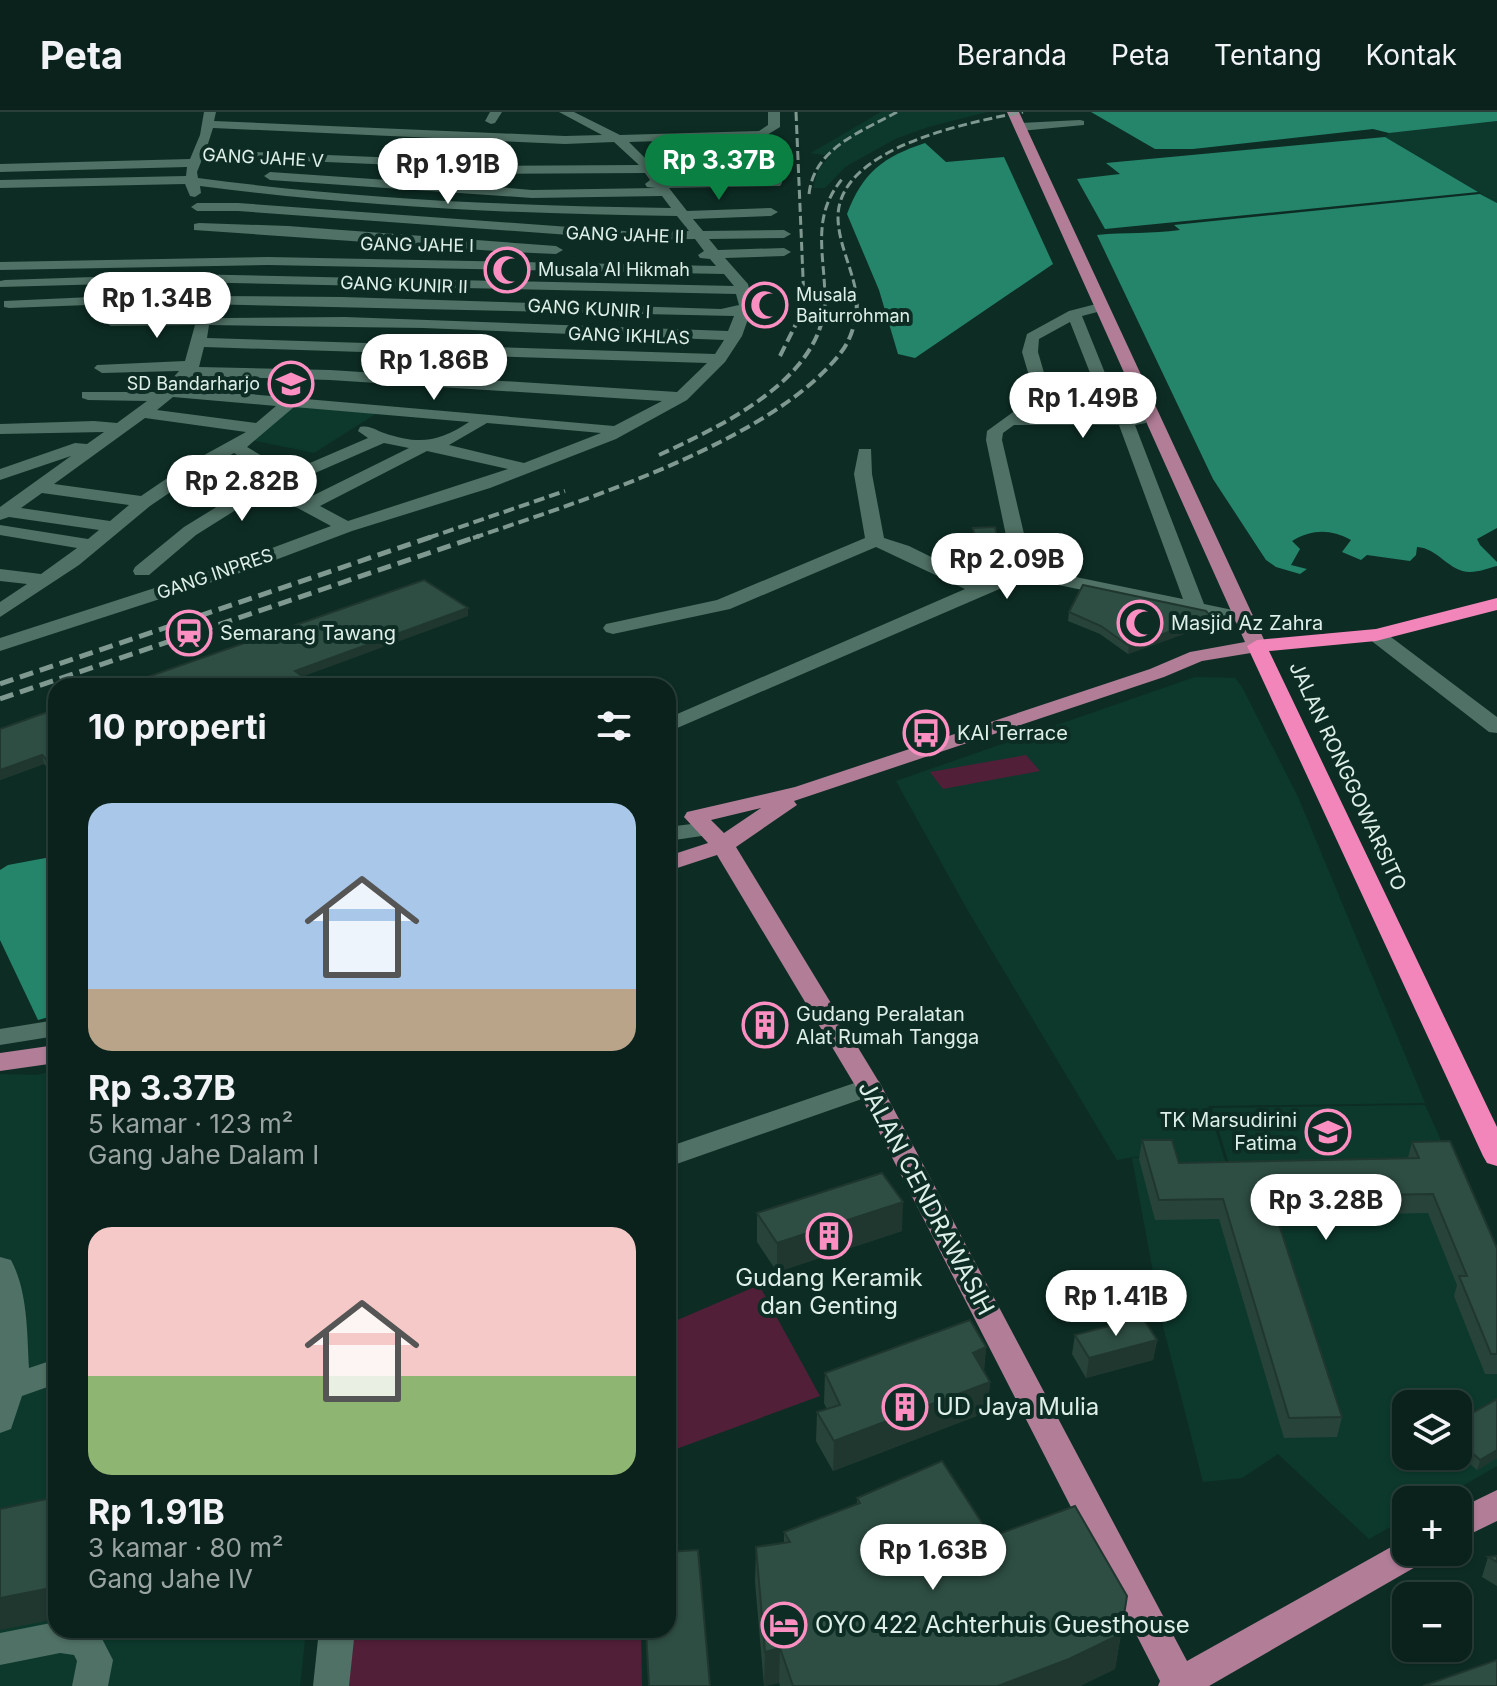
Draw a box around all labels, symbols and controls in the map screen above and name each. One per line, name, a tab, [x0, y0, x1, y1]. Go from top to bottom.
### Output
text: Peta	[40, 32, 123, 78]
text: Beranda	[957, 38, 1067, 72]
text: Peta	[1111, 38, 1170, 72]
text: Tentang	[1214, 38, 1322, 72]
text: Kontak	[1366, 38, 1457, 72]
pin: Rp 3.37B	[636, 134, 802, 202]
pin: Rp 1.91B	[365, 138, 531, 206]
street label: GANG JAHE V	[202, 144, 324, 171]
text: Rp 3.37B	[662, 144, 776, 175]
text: Rp 1.91B	[396, 148, 500, 179]
street label: GANG JAHE II	[565, 222, 685, 247]
street label: GANG JAHE I	[360, 233, 474, 256]
mosque icon: Musala Al Hikmah	[483, 246, 531, 294]
place label: Musala Al Hikmah	[538, 259, 690, 280]
pin: Rp 1.34B	[74, 272, 240, 340]
street label: GANG KUNIR II	[340, 272, 468, 297]
mosque icon: Musala Baiturrohman	[741, 281, 789, 329]
text: Rp 1.34B	[102, 282, 212, 313]
place label: Musala Baiturrohman	[796, 284, 910, 326]
street label: GANG KUNIR I	[527, 295, 651, 322]
street label: GANG IKHLAS	[568, 323, 690, 348]
pin: Rp 1.86B	[351, 334, 517, 402]
text: Rp 1.86B	[379, 344, 489, 375]
school or university icon: SD Bandarharjo	[267, 360, 315, 408]
pin: Rp 1.49B	[1000, 372, 1166, 440]
place label: SD Bandarharjo	[127, 373, 260, 394]
text: Rp 1.49B	[1027, 382, 1139, 413]
pin: Rp 2.82B	[159, 455, 325, 523]
text: Rp 2.82B	[185, 465, 299, 496]
pin: Rp 2.09B	[924, 533, 1090, 601]
text: Rp 2.09B	[949, 543, 1065, 574]
street label: GANG INPRES	[154, 544, 276, 603]
mosque icon: Masjid Az Zahra	[1116, 599, 1164, 647]
station icon: Semarang Tawang	[165, 609, 213, 657]
place label: Masjid Az Zahra	[1171, 611, 1323, 635]
place label: Semarang Tawang	[220, 621, 396, 645]
street label: JALAN RONGGOWARSITO	[1284, 658, 1412, 894]
icon: filters	[592, 704, 636, 748]
text: 10 properti	[88, 706, 267, 747]
bus stop icon: KAI Terrace	[902, 709, 950, 757]
place label: KAI Terrace	[957, 721, 1068, 745]
icon: home	[290, 855, 434, 999]
building icon: Gudang Peralatan Alat Rumah Tangga	[741, 1001, 789, 1049]
place label: Gudang Peralatan Alat Rumah Tangga	[796, 1002, 979, 1049]
text: Rp 3.37B	[88, 1067, 236, 1108]
street label: JALAN CENDRAWASIH	[852, 1076, 1001, 1320]
text: 5 kamar · 123 m²	[88, 1108, 293, 1139]
place label: TK Marsudirini Fatima	[1159, 1108, 1297, 1155]
school or university icon: TK Marsudirini Fatima	[1304, 1108, 1352, 1156]
text: Gang Jahe Dalam I	[88, 1139, 319, 1170]
pin: Rp 3.28B	[1243, 1174, 1409, 1242]
text: Rp 3.28B	[1268, 1184, 1384, 1215]
building icon: Gudang Keramik dan Genting	[805, 1212, 853, 1260]
place label: Gudang Keramik dan Genting	[735, 1263, 923, 1320]
pin: Rp 1.41B	[1033, 1270, 1199, 1338]
icon: home	[290, 1279, 434, 1423]
text: Rp 1.41B	[1064, 1280, 1168, 1311]
building icon: UD Jaya Mulia	[881, 1383, 929, 1431]
map controls	[1392, 1390, 1472, 1662]
button: layers	[1392, 1390, 1472, 1470]
place label: UD Jaya Mulia	[936, 1392, 1099, 1421]
button: +	[1392, 1486, 1472, 1566]
text: Rp 1.91B	[88, 1491, 225, 1532]
pin: Rp 1.63B	[850, 1524, 1016, 1592]
text: 3 kamar · 80 m²	[88, 1532, 284, 1563]
text: Rp 1.63B	[878, 1534, 988, 1565]
text: Gang Jahe IV	[88, 1563, 253, 1594]
button: −	[1392, 1582, 1472, 1662]
hotel icon: OYO 422 Achterhuis Guesthouse	[760, 1601, 808, 1649]
place label: OYO 422 Achterhuis Guesthouse	[815, 1610, 1190, 1639]

